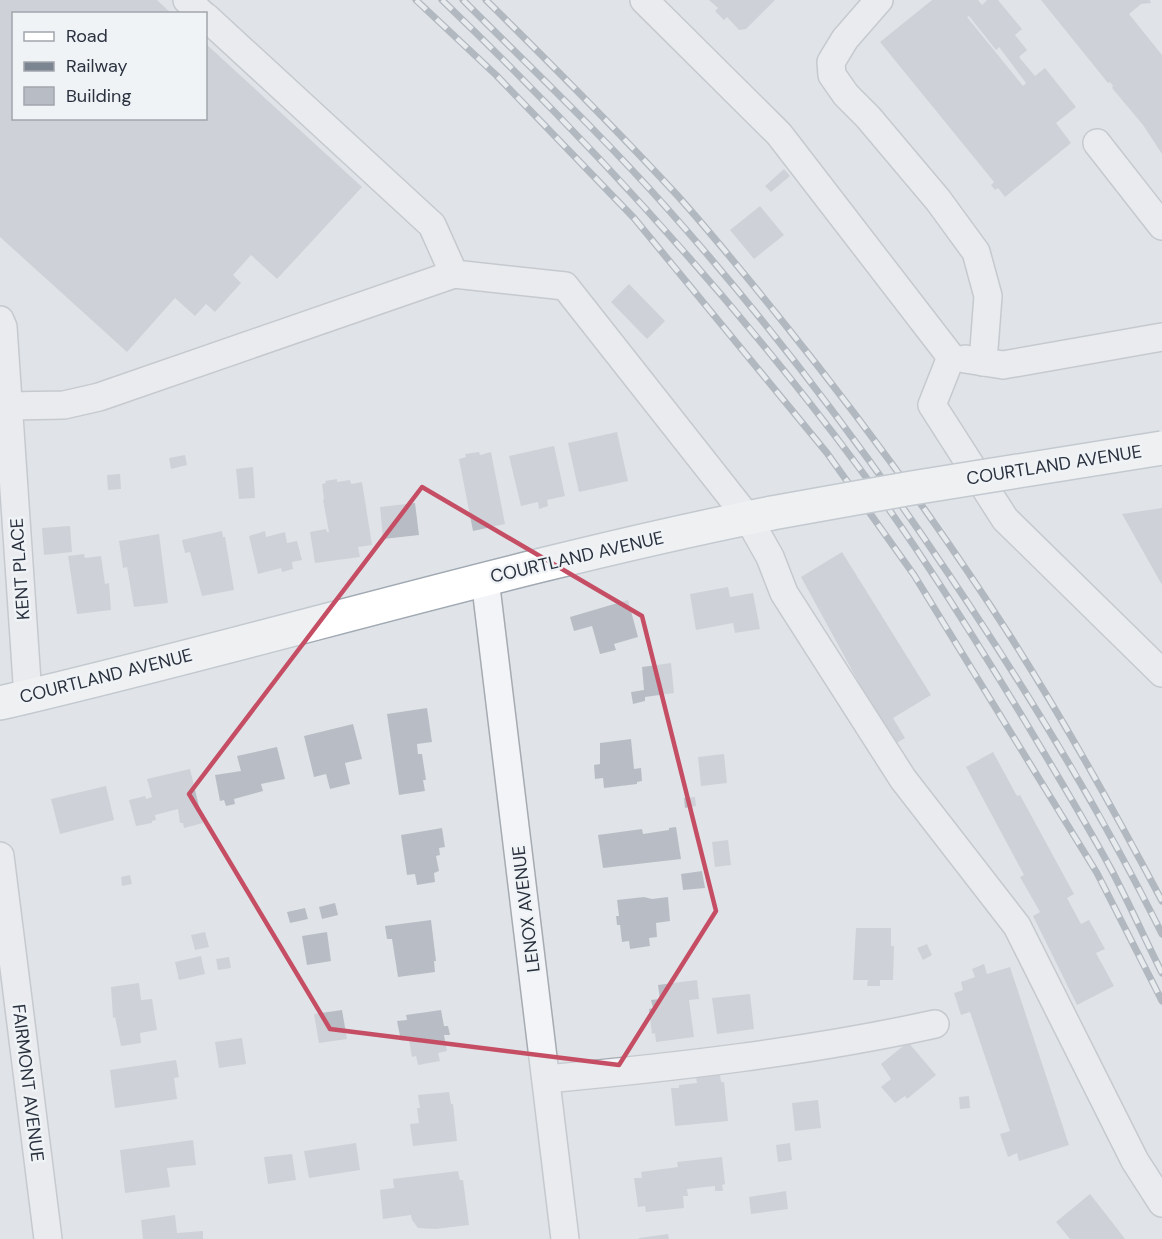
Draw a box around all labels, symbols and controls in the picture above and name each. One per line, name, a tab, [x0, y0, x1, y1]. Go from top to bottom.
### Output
legend	[12, 12, 207, 120]
text: Road	[66, 24, 108, 48]
text: Railway	[66, 54, 128, 78]
text: Building	[66, 84, 131, 108]
street label: COURTLAND AVENUE	[965, 439, 1143, 491]
street label: KENT PLACE	[4, 517, 36, 621]
street label: COURTLAND AVENUE	[488, 525, 666, 589]
street label: COURTLAND AVENUE	[17, 643, 195, 709]
street label: LENOX AVENUE	[506, 844, 546, 974]
street label: FAIRMONT AVENUE	[6, 1003, 50, 1163]

